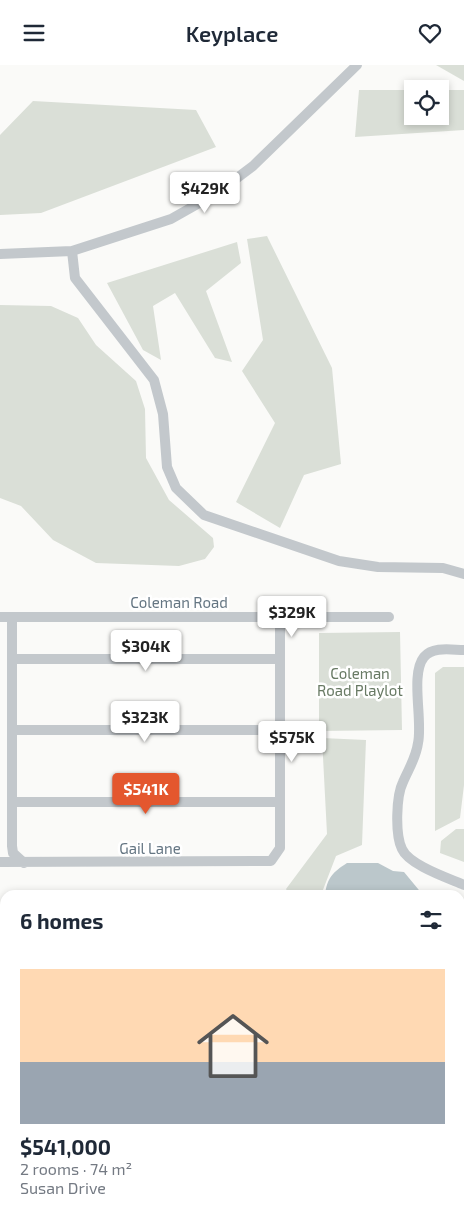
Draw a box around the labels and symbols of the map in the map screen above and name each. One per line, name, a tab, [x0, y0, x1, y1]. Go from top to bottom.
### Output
pin: $429K	[170, 171, 240, 214]
street label: Coleman Road	[130, 593, 228, 611]
pin: $329K	[257, 595, 327, 638]
pin: $304K	[111, 629, 181, 672]
park label: Coleman Road Playlot	[317, 664, 403, 699]
pin: $323K	[110, 701, 180, 743]
pin: $575K	[257, 721, 327, 763]
pin: $541K	[111, 773, 181, 815]
street label: Gail Lane	[119, 839, 181, 857]

